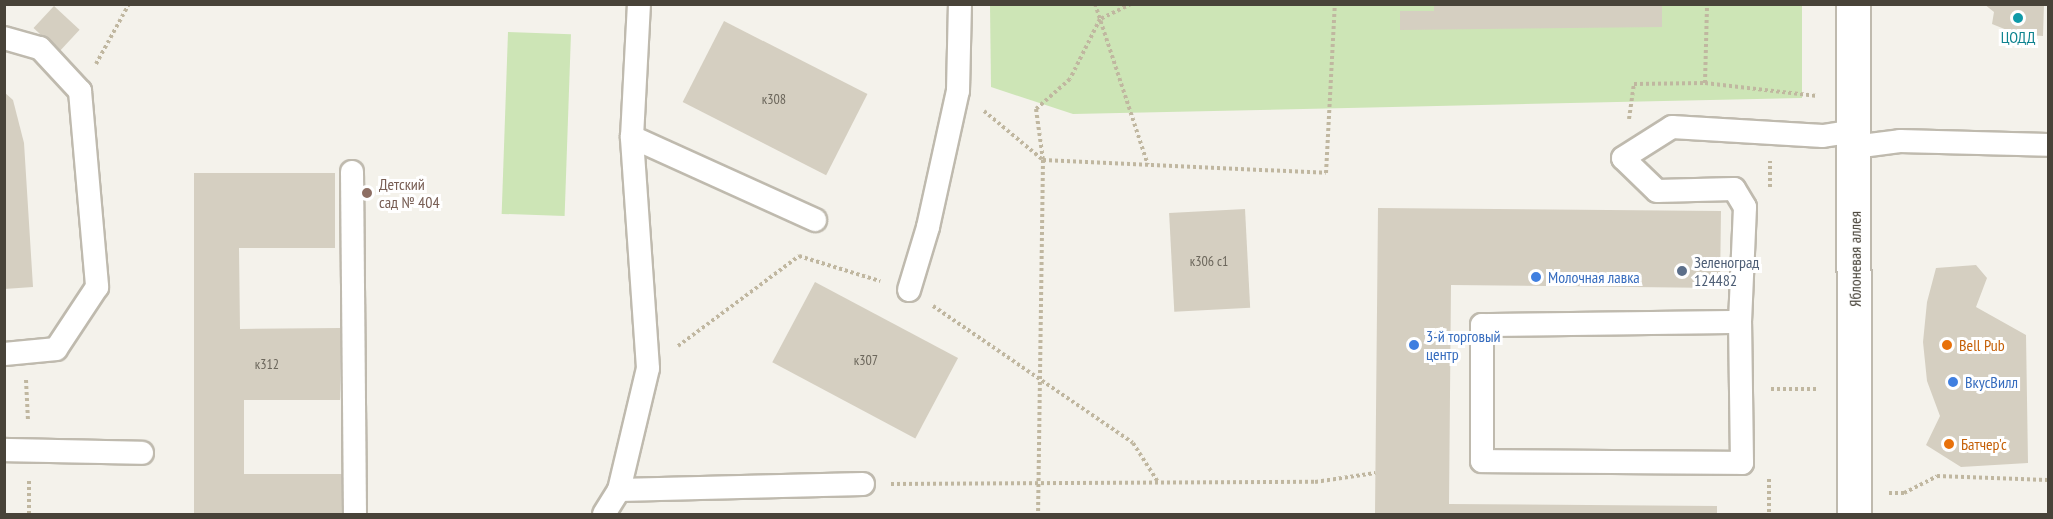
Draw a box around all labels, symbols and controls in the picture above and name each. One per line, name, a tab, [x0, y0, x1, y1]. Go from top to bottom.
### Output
marker: ЦОДД	[2011, 11, 2025, 25]
place label: ЦОДД	[2001, 27, 2035, 47]
house number: к308	[762, 91, 786, 107]
place label: Детский сад № 404	[379, 174, 440, 212]
marker: Детский сад № 404	[360, 186, 374, 200]
street label: Яблоневая аллея	[1845, 211, 1865, 307]
place label: Зеленоград 124482	[1694, 252, 1759, 290]
house number: к306 с1	[1190, 253, 1228, 269]
marker: Зеленоград 124482	[1675, 264, 1689, 278]
place label: Молочная лавка	[1548, 267, 1640, 287]
marker: Молочная лавка	[1529, 270, 1543, 284]
place label: 3-й торговый центр	[1426, 326, 1501, 364]
place label: Bell Pub	[1959, 335, 2005, 355]
marker: 3-й торговый центр	[1407, 338, 1421, 352]
marker: Bell Pub	[1940, 338, 1954, 352]
house number: к307	[854, 352, 878, 368]
house number: к312	[255, 356, 279, 372]
place label: ВкусВилл	[1965, 372, 2018, 392]
marker: ВкусВилл	[1946, 375, 1960, 389]
place label: Батчер'с	[1961, 434, 2007, 454]
marker: Батчер'с	[1942, 437, 1956, 451]

